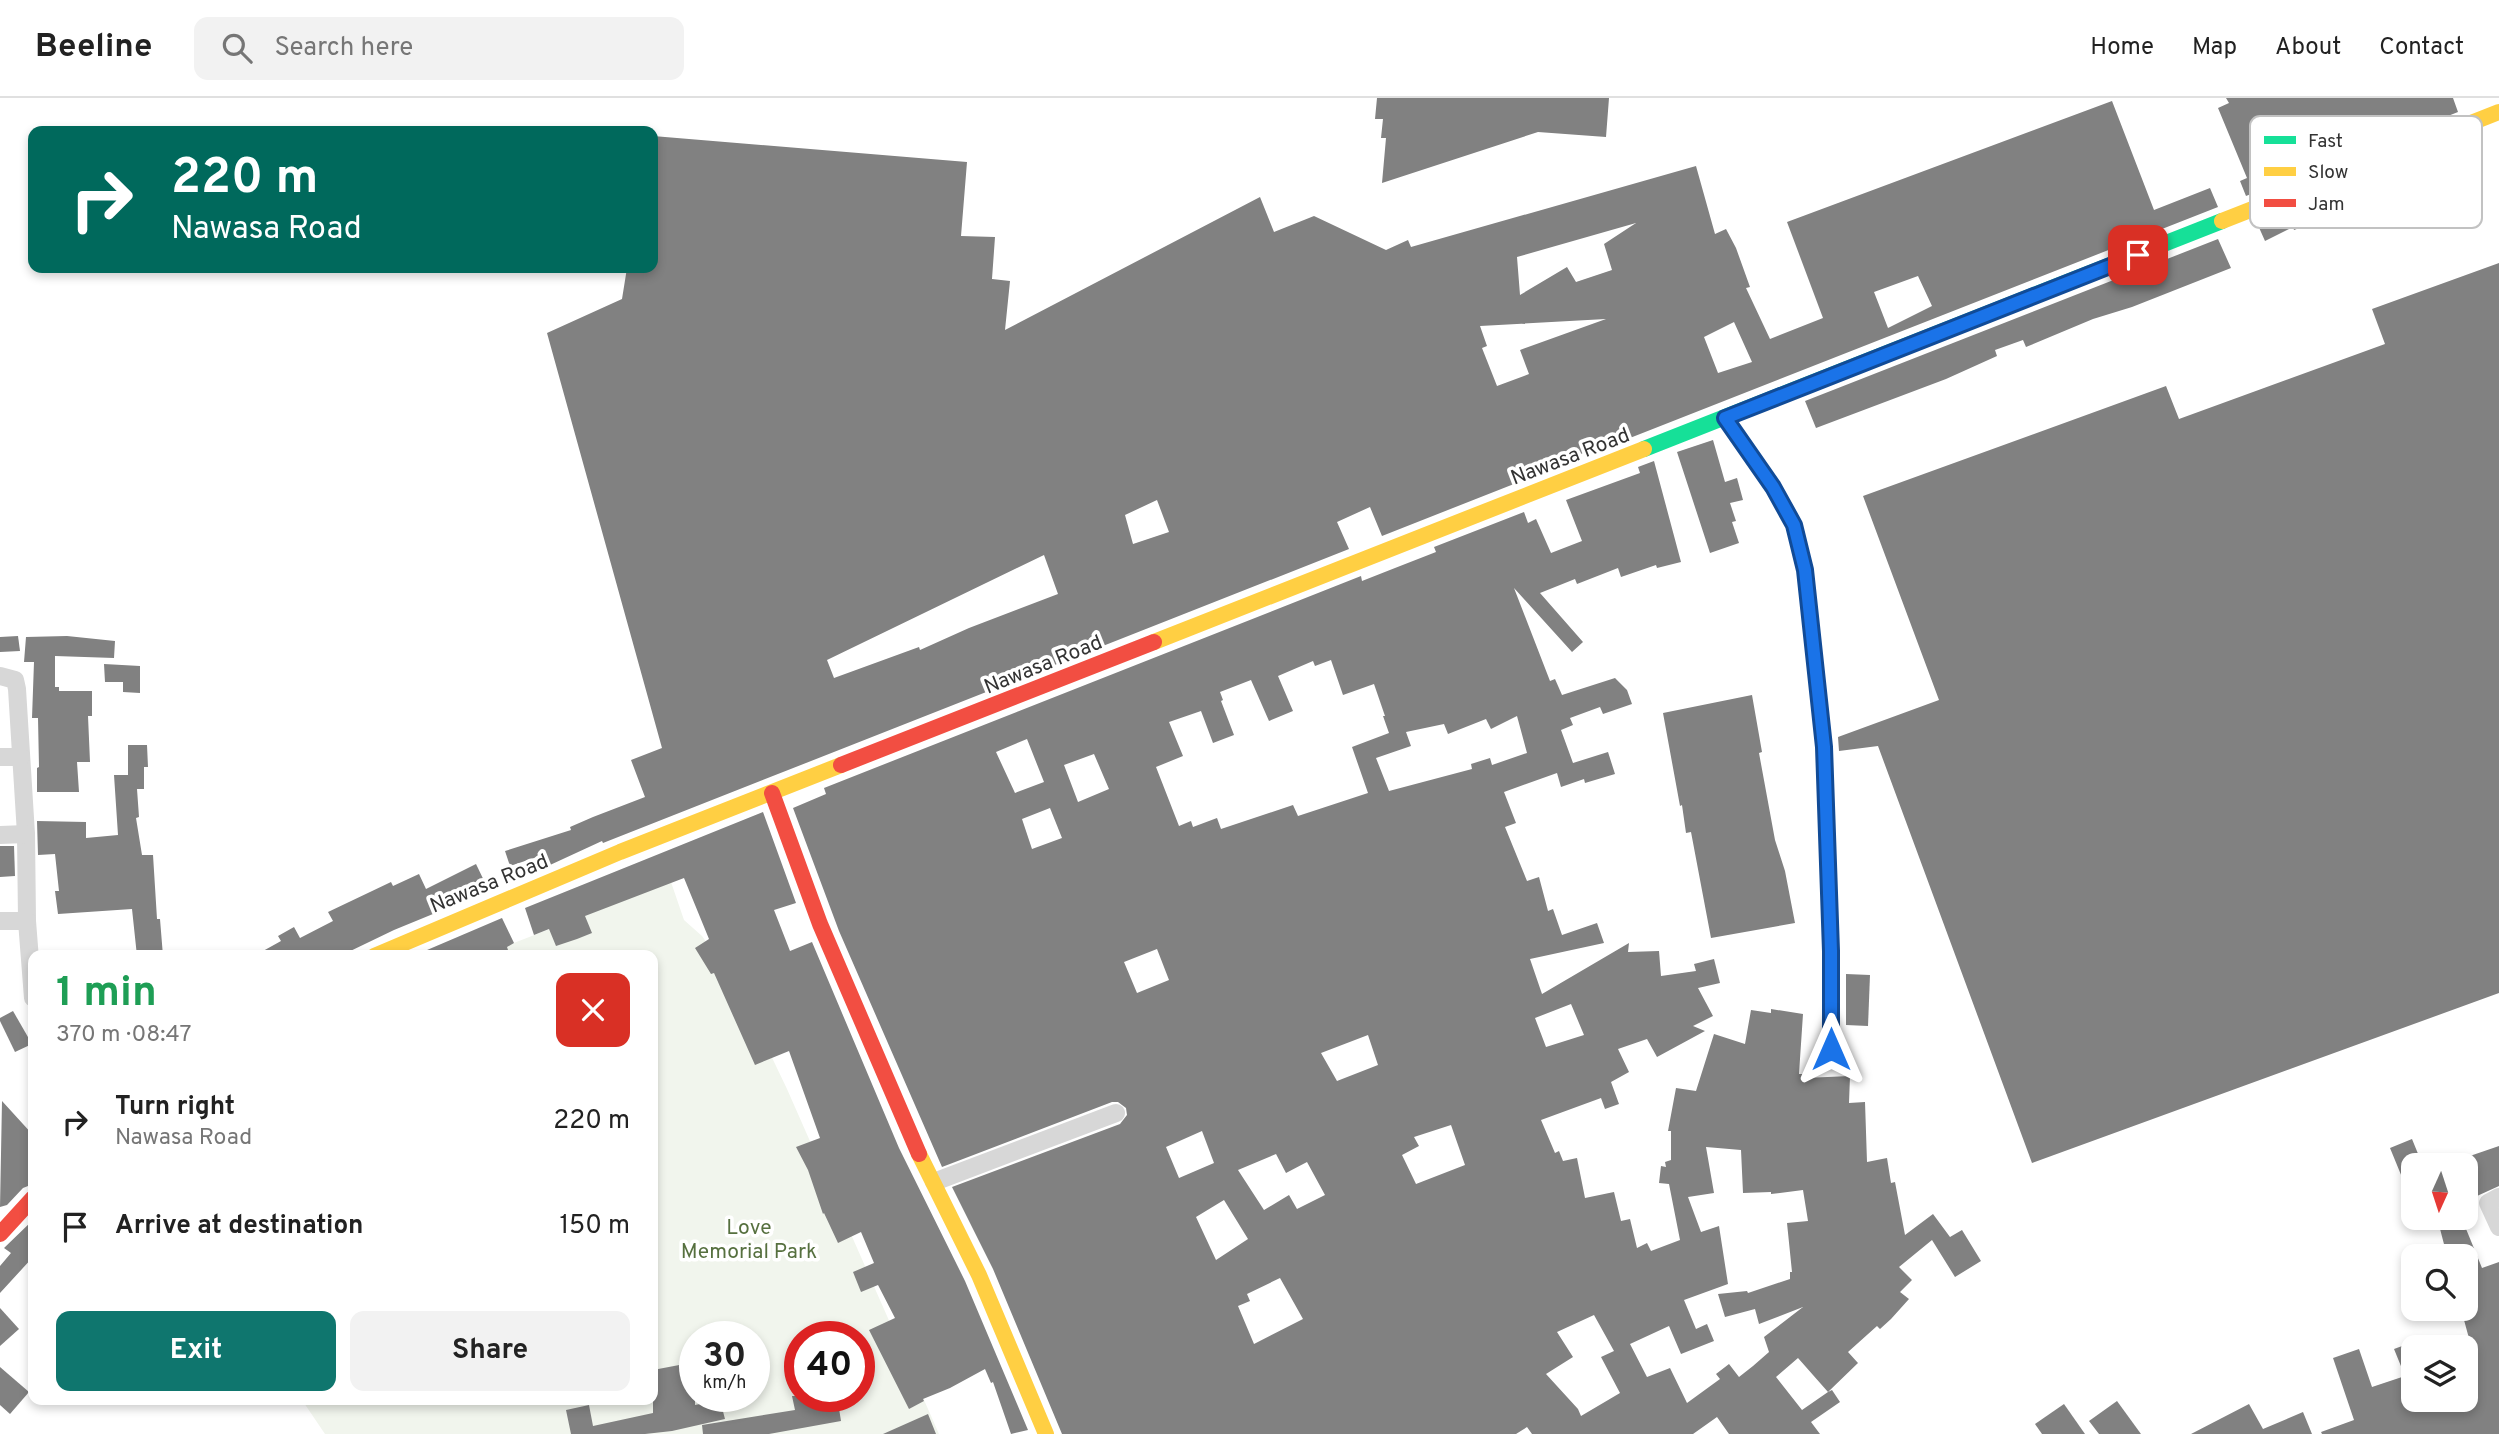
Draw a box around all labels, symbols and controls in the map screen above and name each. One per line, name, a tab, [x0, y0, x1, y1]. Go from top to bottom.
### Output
search box	[194, 17, 684, 80]
text: Beeline	[35, 27, 152, 69]
icon: search	[218, 29, 256, 67]
text: Search here	[274, 32, 413, 65]
text: Home	[2090, 33, 2154, 63]
text: Map	[2192, 33, 2237, 63]
text: About	[2275, 33, 2341, 63]
text: Contact	[2379, 33, 2464, 63]
legend	[2250, 116, 2482, 228]
text: Fast	[2308, 130, 2343, 154]
text: 220 m	[171, 149, 318, 211]
icon: right	[56, 154, 147, 245]
text: Slow	[2308, 161, 2348, 185]
text: Jam	[2308, 193, 2345, 217]
text: Nawasa Road	[171, 210, 362, 250]
pin	[2108, 225, 2168, 285]
icon: arrive	[2119, 236, 2157, 274]
street label: Nawasa Road	[1507, 422, 1634, 492]
street label: Nawasa Road	[980, 629, 1107, 701]
street label: Nawasa Road	[426, 848, 553, 920]
text: 1 min	[56, 968, 157, 1021]
button: close	[556, 973, 630, 1047]
position arrow	[1794, 1012, 1868, 1086]
text: 370 m · 08:47	[56, 1021, 191, 1050]
text: Turn right	[115, 1091, 235, 1124]
icon: right	[56, 1103, 94, 1141]
text: 220 m	[553, 1105, 630, 1138]
text: Nawasa Road	[115, 1124, 252, 1153]
north arrow	[2401, 1153, 2478, 1230]
map controls	[2401, 1153, 2478, 1412]
icon: arrive	[56, 1208, 94, 1246]
text: Arrive at destination	[115, 1210, 363, 1243]
text: 150 m	[559, 1210, 630, 1243]
park label: Love Memorial Park	[681, 1215, 817, 1266]
button: search	[2401, 1244, 2478, 1321]
button: Exit	[56, 1311, 336, 1391]
button: Share	[350, 1311, 630, 1391]
speed limit sign: 40	[784, 1321, 875, 1412]
text: 30	[703, 1335, 746, 1379]
button: layers	[2401, 1335, 2478, 1412]
text: km/h	[703, 1372, 746, 1395]

